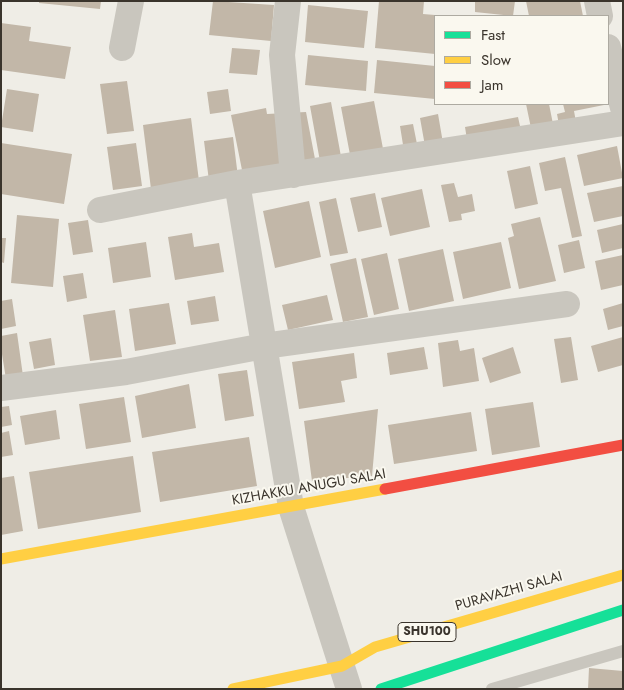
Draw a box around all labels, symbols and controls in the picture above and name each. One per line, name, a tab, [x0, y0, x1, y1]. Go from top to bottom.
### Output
legend	[434, 15, 609, 105]
text: Fast	[481, 24, 505, 46]
text: Slow	[481, 49, 511, 71]
text: Jam	[481, 74, 504, 96]
street label: KIZHAKKU ANUGU SALAI	[231, 466, 387, 510]
street label: PURAVAZHI SALAI	[453, 569, 565, 615]
road number: SHU100	[398, 622, 456, 642]

